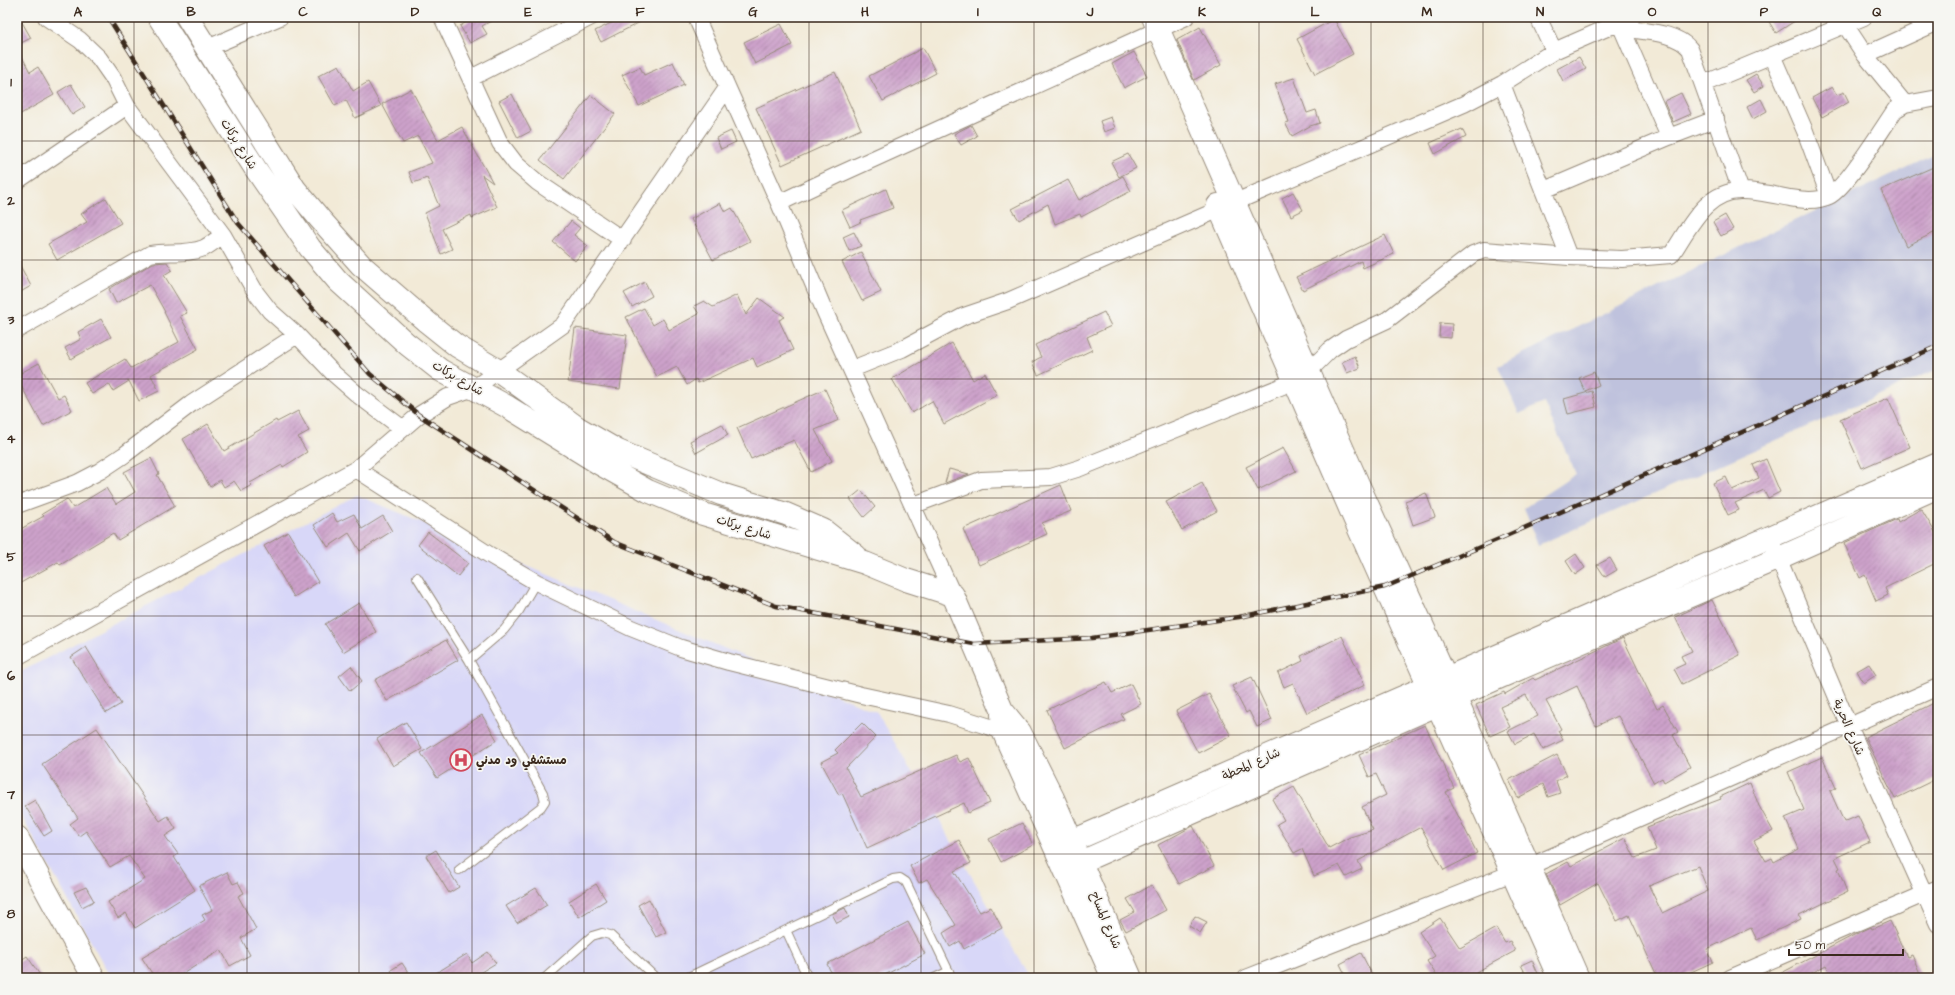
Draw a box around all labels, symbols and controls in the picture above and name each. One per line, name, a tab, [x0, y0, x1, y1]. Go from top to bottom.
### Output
text: A	[74, 3, 83, 21]
text: B	[186, 3, 196, 21]
text: C	[298, 3, 308, 21]
text: D	[411, 3, 420, 21]
text: E	[524, 3, 532, 21]
text: F	[635, 3, 645, 21]
text: G	[748, 3, 758, 21]
text: H	[861, 3, 869, 21]
text: I	[977, 3, 979, 21]
text: J	[1086, 3, 1094, 21]
text: K	[1198, 3, 1206, 21]
text: L	[1310, 3, 1320, 21]
text: M	[1422, 3, 1433, 21]
text: N	[1536, 3, 1544, 21]
text: O	[1648, 3, 1657, 21]
text: P	[1760, 3, 1769, 21]
text: Q	[1872, 3, 1882, 21]
text: 1	[10, 73, 12, 91]
street label: شارع بركات	[216, 116, 261, 173]
text: 2	[6, 192, 15, 210]
text: 3	[7, 311, 15, 329]
street label: شارع بركات	[429, 357, 487, 400]
text: 4	[7, 430, 16, 448]
street label: شارع بركات	[714, 511, 773, 544]
text: 5	[6, 548, 16, 566]
text: 6	[7, 667, 16, 685]
street label: شارع الحرية	[1829, 696, 1869, 758]
street label: شارع المحطة	[1219, 744, 1283, 785]
hospital icon: مستشفي ود مدني	[448, 747, 474, 773]
place label: مستشفي ود مدني	[476, 752, 567, 771]
text: 7	[6, 786, 16, 804]
street label: شارع المساح	[1086, 889, 1125, 952]
text: 8	[7, 905, 16, 923]
scale bar	[1789, 931, 1903, 957]
text: 50 m	[1795, 937, 1826, 954]

